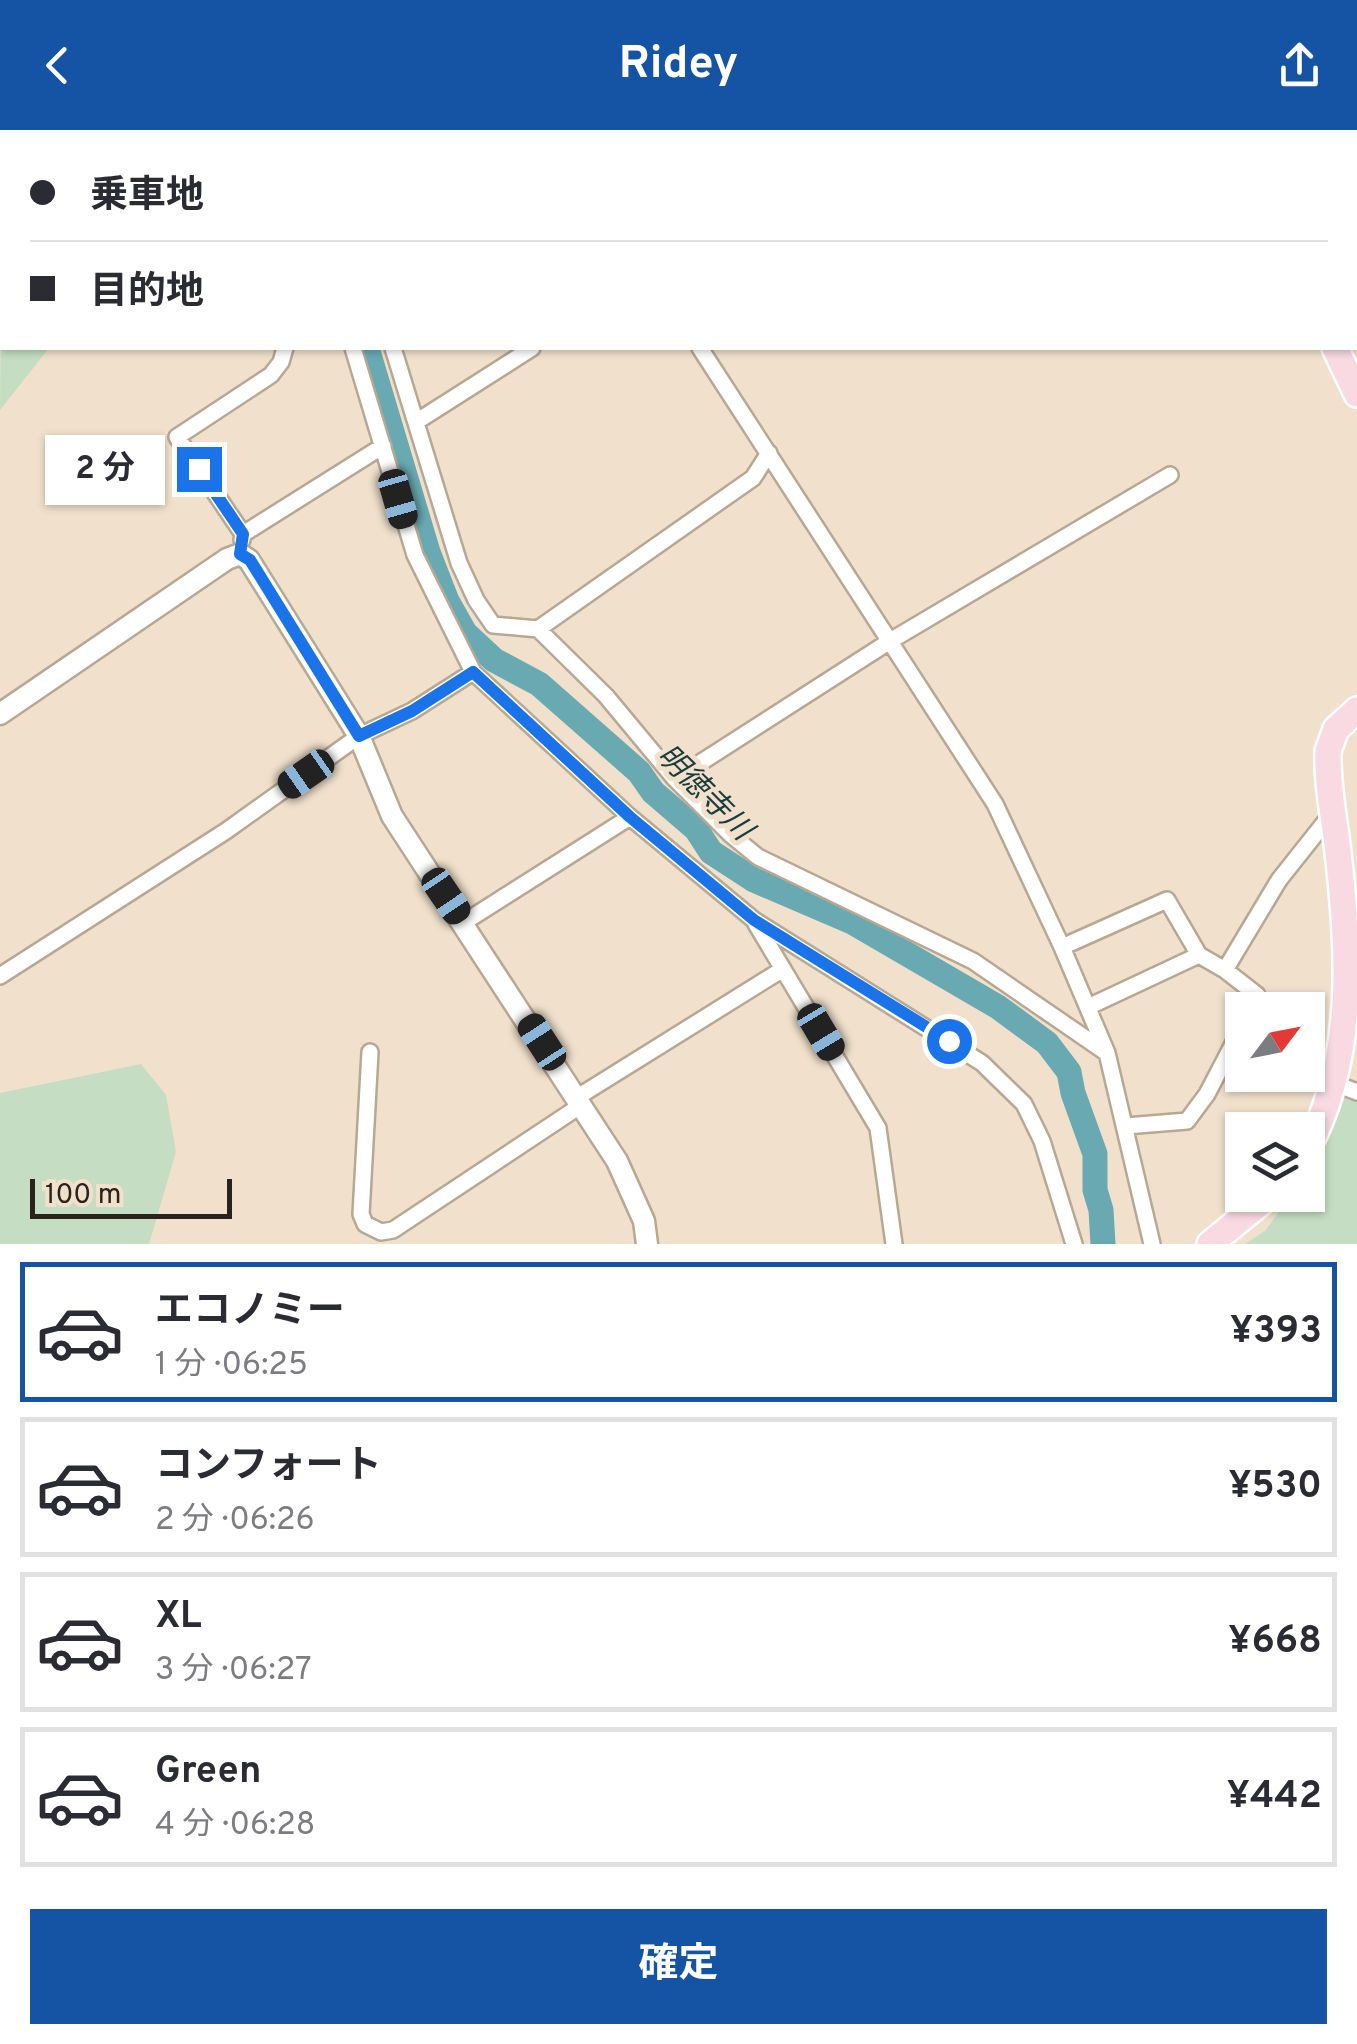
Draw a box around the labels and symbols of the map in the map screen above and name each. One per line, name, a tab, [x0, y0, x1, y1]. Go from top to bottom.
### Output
callout: 2 分	[44, 434, 164, 504]
route end	[177, 447, 222, 492]
car	[375, 466, 421, 532]
water label: 明徳寺川	[648, 738, 761, 851]
car	[273, 745, 339, 803]
car	[417, 863, 475, 929]
north arrow	[1225, 992, 1325, 1092]
car	[793, 999, 849, 1065]
car	[513, 1009, 571, 1075]
route start	[927, 1019, 972, 1064]
scale bar	[30, 1174, 232, 1218]

